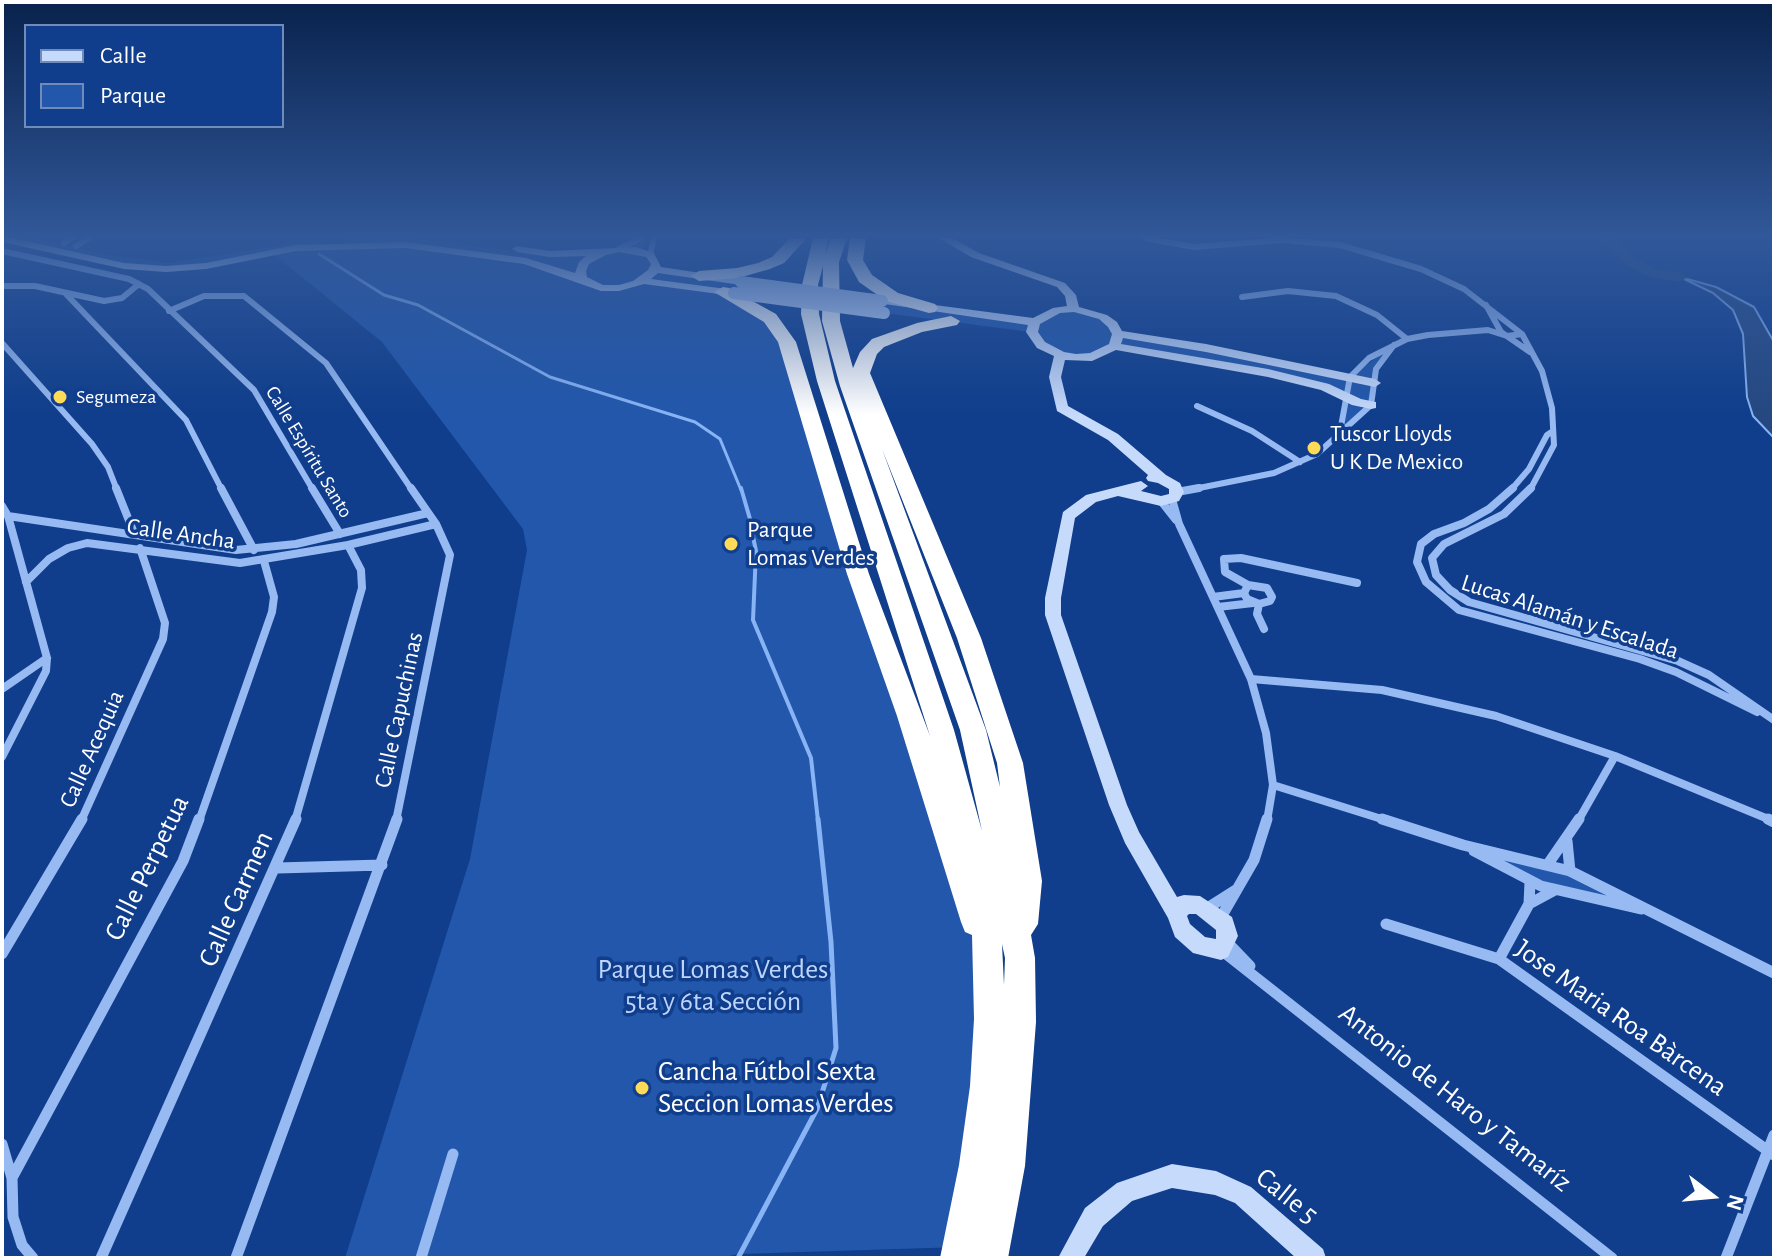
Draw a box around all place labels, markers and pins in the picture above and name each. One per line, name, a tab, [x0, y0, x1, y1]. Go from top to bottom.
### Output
place label: Segumeza	[76, 385, 156, 409]
marker: Segumeza	[51, 388, 69, 406]
place label: Tuscor Lloyds U K De Mexico	[1330, 420, 1463, 476]
marker: Tuscor Lloyds U K De Mexico	[1305, 439, 1323, 457]
place label: Parque Lomas Verdes	[747, 516, 875, 572]
marker: Parque Lomas Verdes	[722, 535, 740, 553]
place label: Cancha Fútbol Sexta Seccion Lomas Verdes	[658, 1055, 894, 1121]
marker: Cancha Fútbol Sexta Seccion Lomas Verdes	[633, 1079, 651, 1097]

